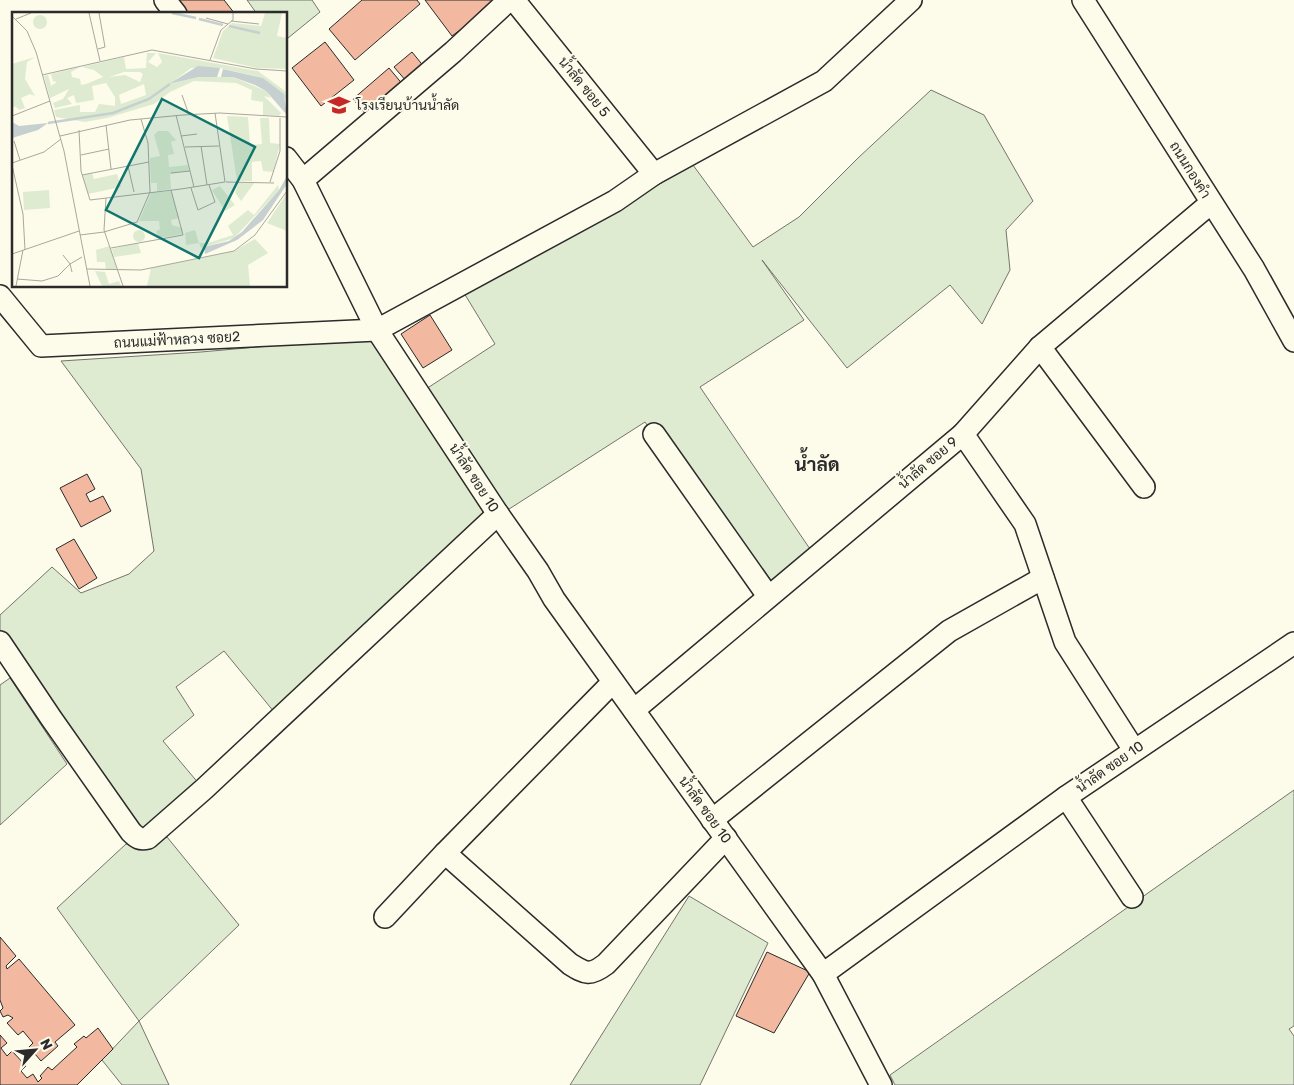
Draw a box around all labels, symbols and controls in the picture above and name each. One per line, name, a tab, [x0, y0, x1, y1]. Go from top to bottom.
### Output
inset map	[12, 12, 288, 288]
street label: น้ำลัด ซอย 5	[555, 51, 616, 120]
school or university icon: โรงเรียนบ้านน้ำลัด	[326, 92, 352, 118]
place label: โรงเรียนบ้านน้ำลัด	[355, 93, 459, 114]
street label: ถนนกองคำ	[1166, 138, 1214, 202]
street label: ถนนแม่ฟ้าหลวง ซอย2	[113, 327, 241, 352]
street label: น้ำลัด ซอย 9	[892, 430, 961, 493]
street label: น้ำลัด ซอย 10	[445, 438, 506, 516]
district label: น้ำลัด	[794, 447, 840, 476]
street label: น้ำลัด ซอย 10	[1071, 734, 1147, 797]
street label: น้ำลัด ซอย 10	[675, 771, 738, 847]
north arrow	[10, 1025, 60, 1075]
text: N	[36, 1036, 56, 1053]

